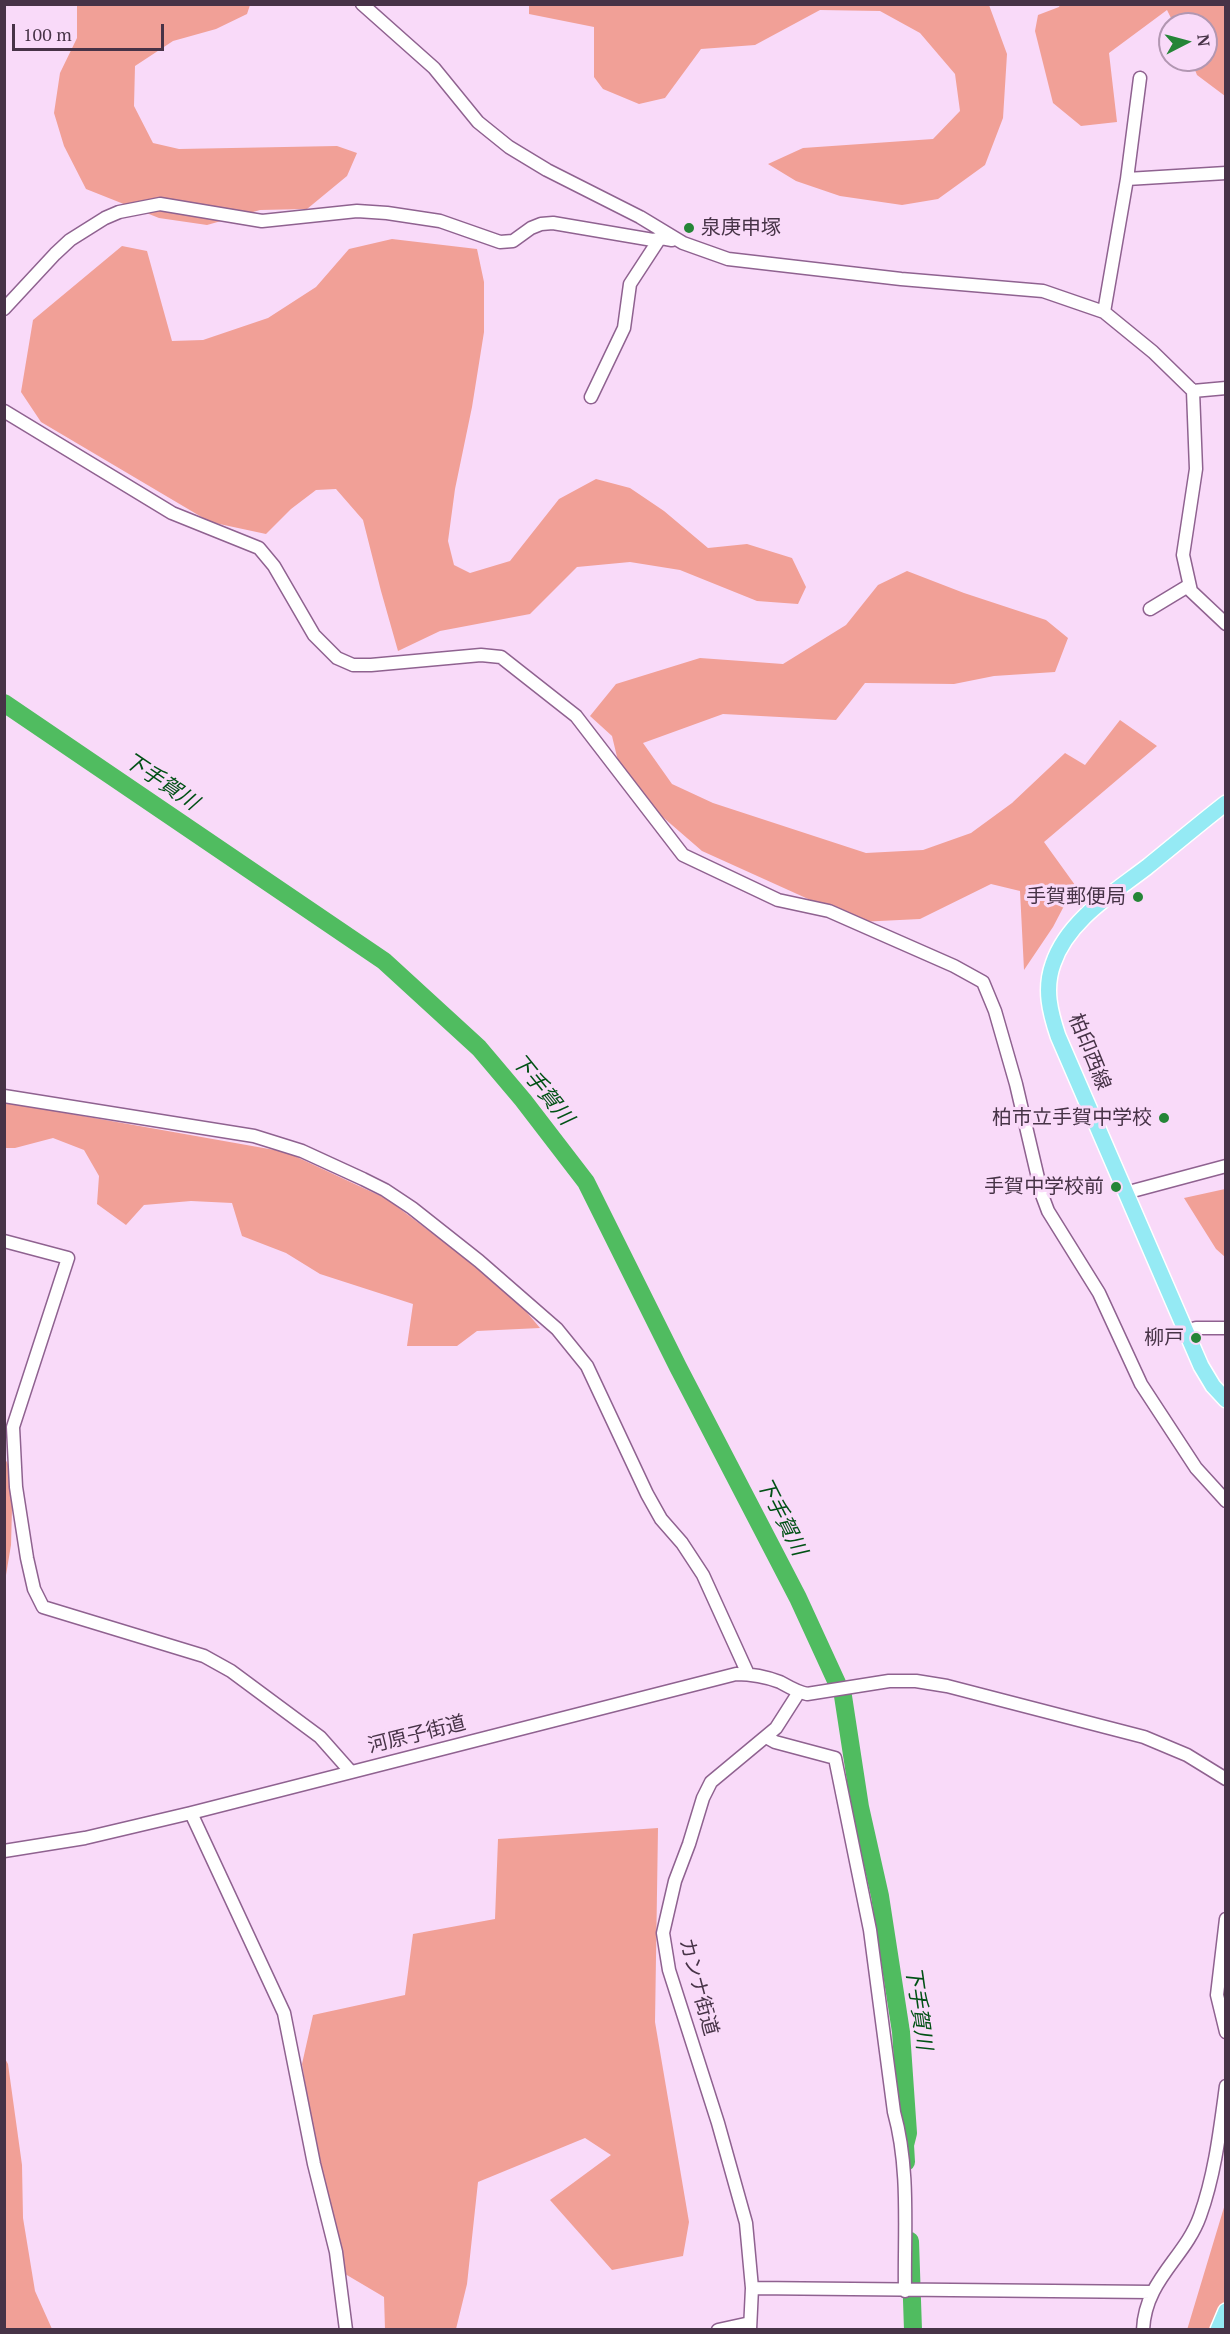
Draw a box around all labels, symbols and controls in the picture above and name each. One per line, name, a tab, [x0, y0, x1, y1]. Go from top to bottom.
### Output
scale bar	[15, 12, 166, 50]
north arrow	[1158, 12, 1218, 72]
text: 100 m	[23, 22, 72, 46]
text: N	[1192, 33, 1215, 48]
place label: 泉庚申塚	[701, 216, 781, 240]
marker: 泉庚申塚	[682, 221, 696, 235]
water label: 下手賀川	[119, 748, 203, 816]
place label: 手賀郵便局	[1026, 885, 1126, 909]
marker: 手賀郵便局	[1131, 890, 1145, 904]
street label: 柏印西線	[1063, 1010, 1115, 1094]
water label: 下手賀川	[506, 1049, 578, 1131]
place label: 柏市立手賀中学校	[992, 1106, 1152, 1130]
marker: 柏市立手賀中学校	[1157, 1111, 1171, 1125]
place label: 手賀中学校前	[984, 1175, 1104, 1199]
marker: 手賀中学校前	[1109, 1180, 1123, 1194]
place label: 柳戸	[1144, 1326, 1184, 1350]
marker: 柳戸	[1189, 1331, 1203, 1345]
water label: 下手賀川	[751, 1474, 811, 1560]
street label: 河原子街道	[366, 1711, 468, 1759]
street label: カンナ街道	[673, 1936, 723, 2038]
water label: 下手賀川	[900, 1965, 936, 2051]

